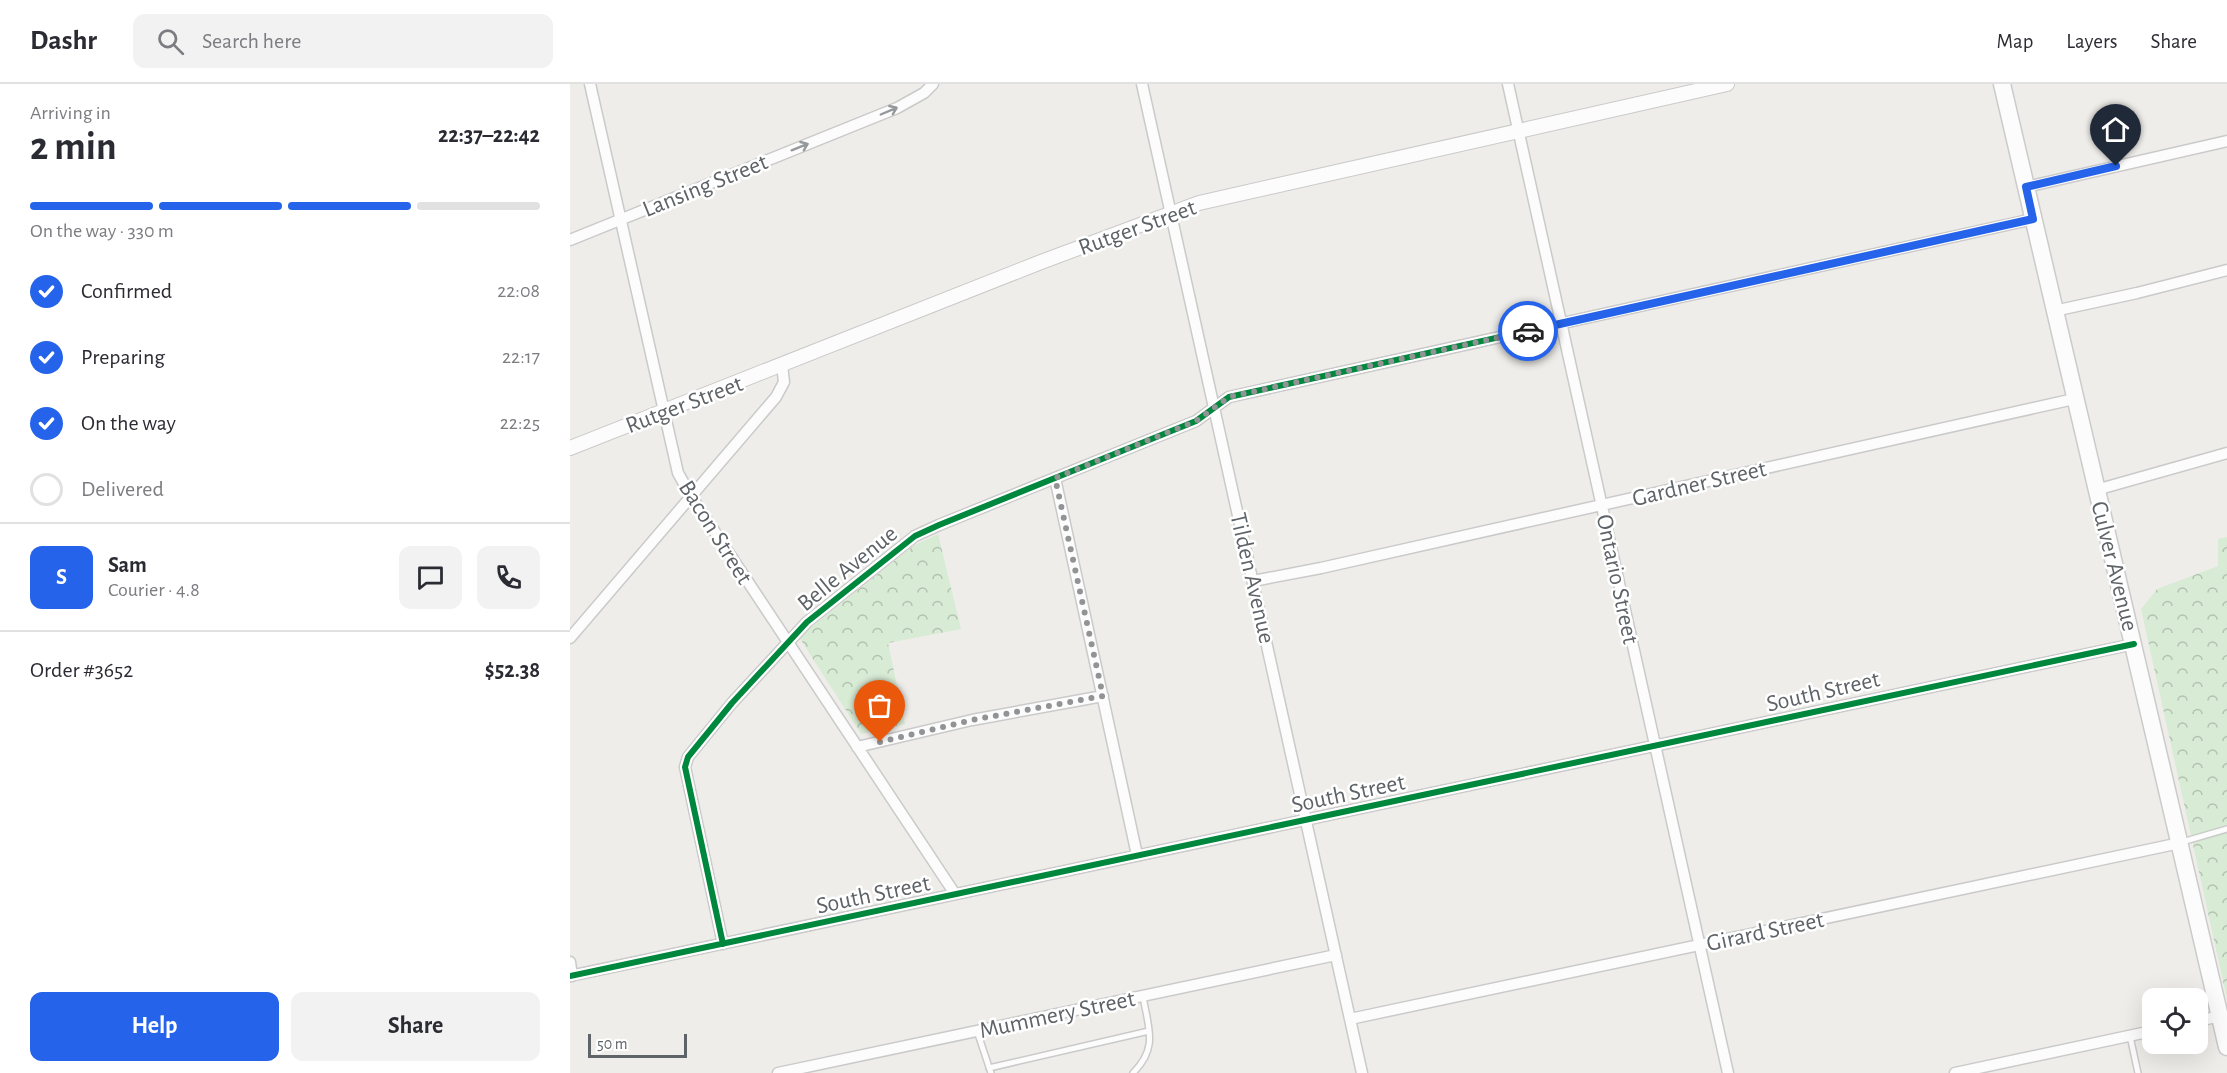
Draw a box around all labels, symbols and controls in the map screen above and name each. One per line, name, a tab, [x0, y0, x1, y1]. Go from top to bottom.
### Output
search box	[133, 14, 553, 68]
icon: search	[154, 25, 187, 58]
text: Dashr	[30, 27, 97, 55]
text: Search here	[202, 30, 301, 52]
text: Map	[1997, 31, 2033, 52]
text: Layers	[2066, 31, 2117, 52]
text: Share	[2150, 31, 2197, 52]
text: Arriving in	[30, 103, 111, 123]
pin	[2090, 104, 2141, 166]
one-way arrow	[879, 105, 897, 116]
icon: home	[2099, 113, 2132, 146]
text: 22:37–22:42	[438, 124, 540, 146]
text: 2 min	[30, 128, 117, 167]
one-way arrow	[790, 141, 808, 152]
street label: Lansing Street	[639, 150, 772, 222]
street label: Rutger Street	[1075, 195, 1200, 260]
text: On the way · 330 m	[30, 221, 174, 241]
icon: check	[30, 275, 63, 308]
text: Confirmed	[81, 280, 172, 302]
text: 22:08	[497, 281, 540, 301]
courier	[1498, 301, 1558, 361]
icon: car	[1512, 315, 1545, 348]
icon: check	[30, 341, 63, 374]
text: Preparing	[81, 346, 165, 368]
text: 22:17	[502, 347, 540, 367]
street label: Rutger Street	[623, 372, 746, 438]
icon: check	[30, 407, 63, 440]
text: On the way	[81, 412, 176, 434]
text: 22:25	[500, 413, 540, 433]
street label: Gardner Street	[1630, 457, 1769, 511]
street label: Bacon Street	[674, 476, 757, 589]
text: Delivered	[81, 478, 164, 500]
street label: Culver Avenue	[2086, 499, 2142, 634]
street label: Tilden Avenue	[1225, 511, 1279, 646]
street label: Ontario Street	[1592, 512, 1643, 647]
street label: Belle Avenue	[793, 522, 902, 616]
button: chat	[399, 546, 462, 609]
button: phone	[477, 546, 540, 609]
text: Sam	[108, 554, 147, 576]
text: S	[56, 566, 67, 588]
text: Courier · 4.8	[108, 580, 200, 600]
text: Order #3652	[30, 659, 133, 681]
text: $52.38	[485, 659, 540, 681]
street label: South Street	[1764, 667, 1883, 717]
pin	[854, 680, 905, 742]
icon: bag	[863, 689, 896, 722]
street label: South Street	[1289, 770, 1408, 818]
street label: South Street	[814, 871, 933, 919]
street label: Girard Street	[1704, 908, 1826, 956]
street label: Mummery Street	[977, 987, 1138, 1043]
map controls	[2142, 988, 2208, 1054]
button: locate	[2142, 988, 2208, 1054]
button: Help	[30, 992, 279, 1061]
button: Share	[291, 992, 540, 1061]
scale bar	[588, 1031, 687, 1058]
text: 50 m	[597, 1036, 628, 1052]

